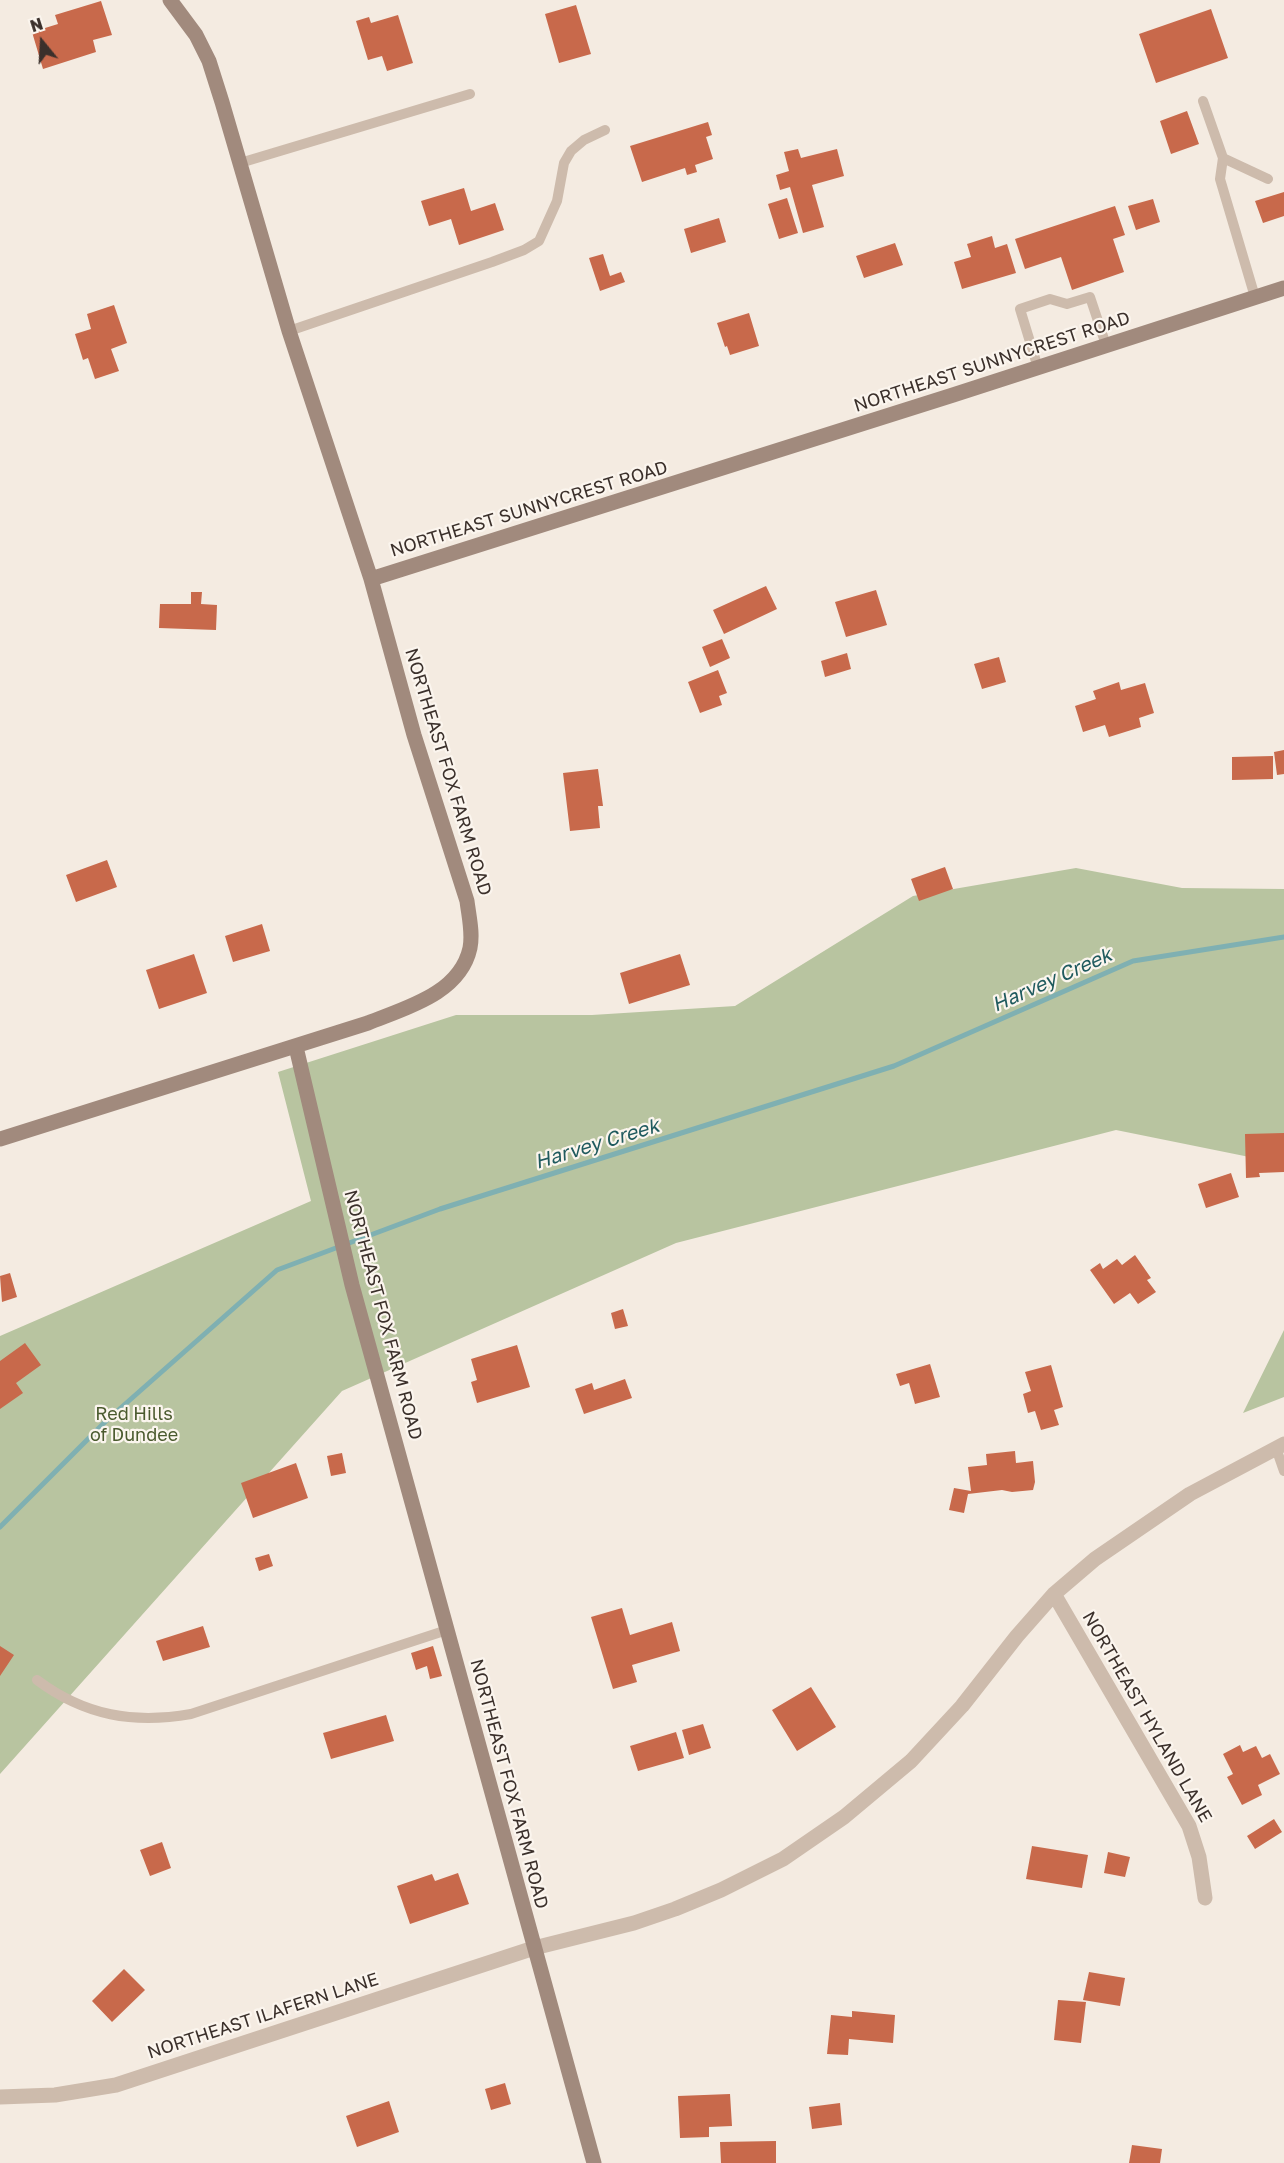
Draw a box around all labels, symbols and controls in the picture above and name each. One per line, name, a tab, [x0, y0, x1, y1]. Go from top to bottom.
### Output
north arrow	[12, 12, 72, 72]
text: N	[28, 13, 45, 36]
street label: NORTHEAST SUNNYCREST ROAD	[851, 307, 1133, 417]
street label: NORTHEAST SUNNYCREST ROAD	[388, 456, 670, 562]
street label: NORTHEAST FOX FARM ROAD	[400, 646, 496, 898]
water label: Harvey Creek	[988, 943, 1116, 1017]
water label: Harvey Creek	[532, 1114, 662, 1174]
street label: NORTHEAST FOX FARM ROAD	[339, 1188, 427, 1442]
park label: Red Hills of Dundee	[90, 1403, 178, 1446]
street label: NORTHEAST HYLAND LANE	[1078, 1608, 1216, 1826]
street label: NORTHEAST FOX FARM ROAD	[465, 1657, 553, 1911]
street label: NORTHEAST ILAFERN LANE	[145, 1968, 381, 2064]

